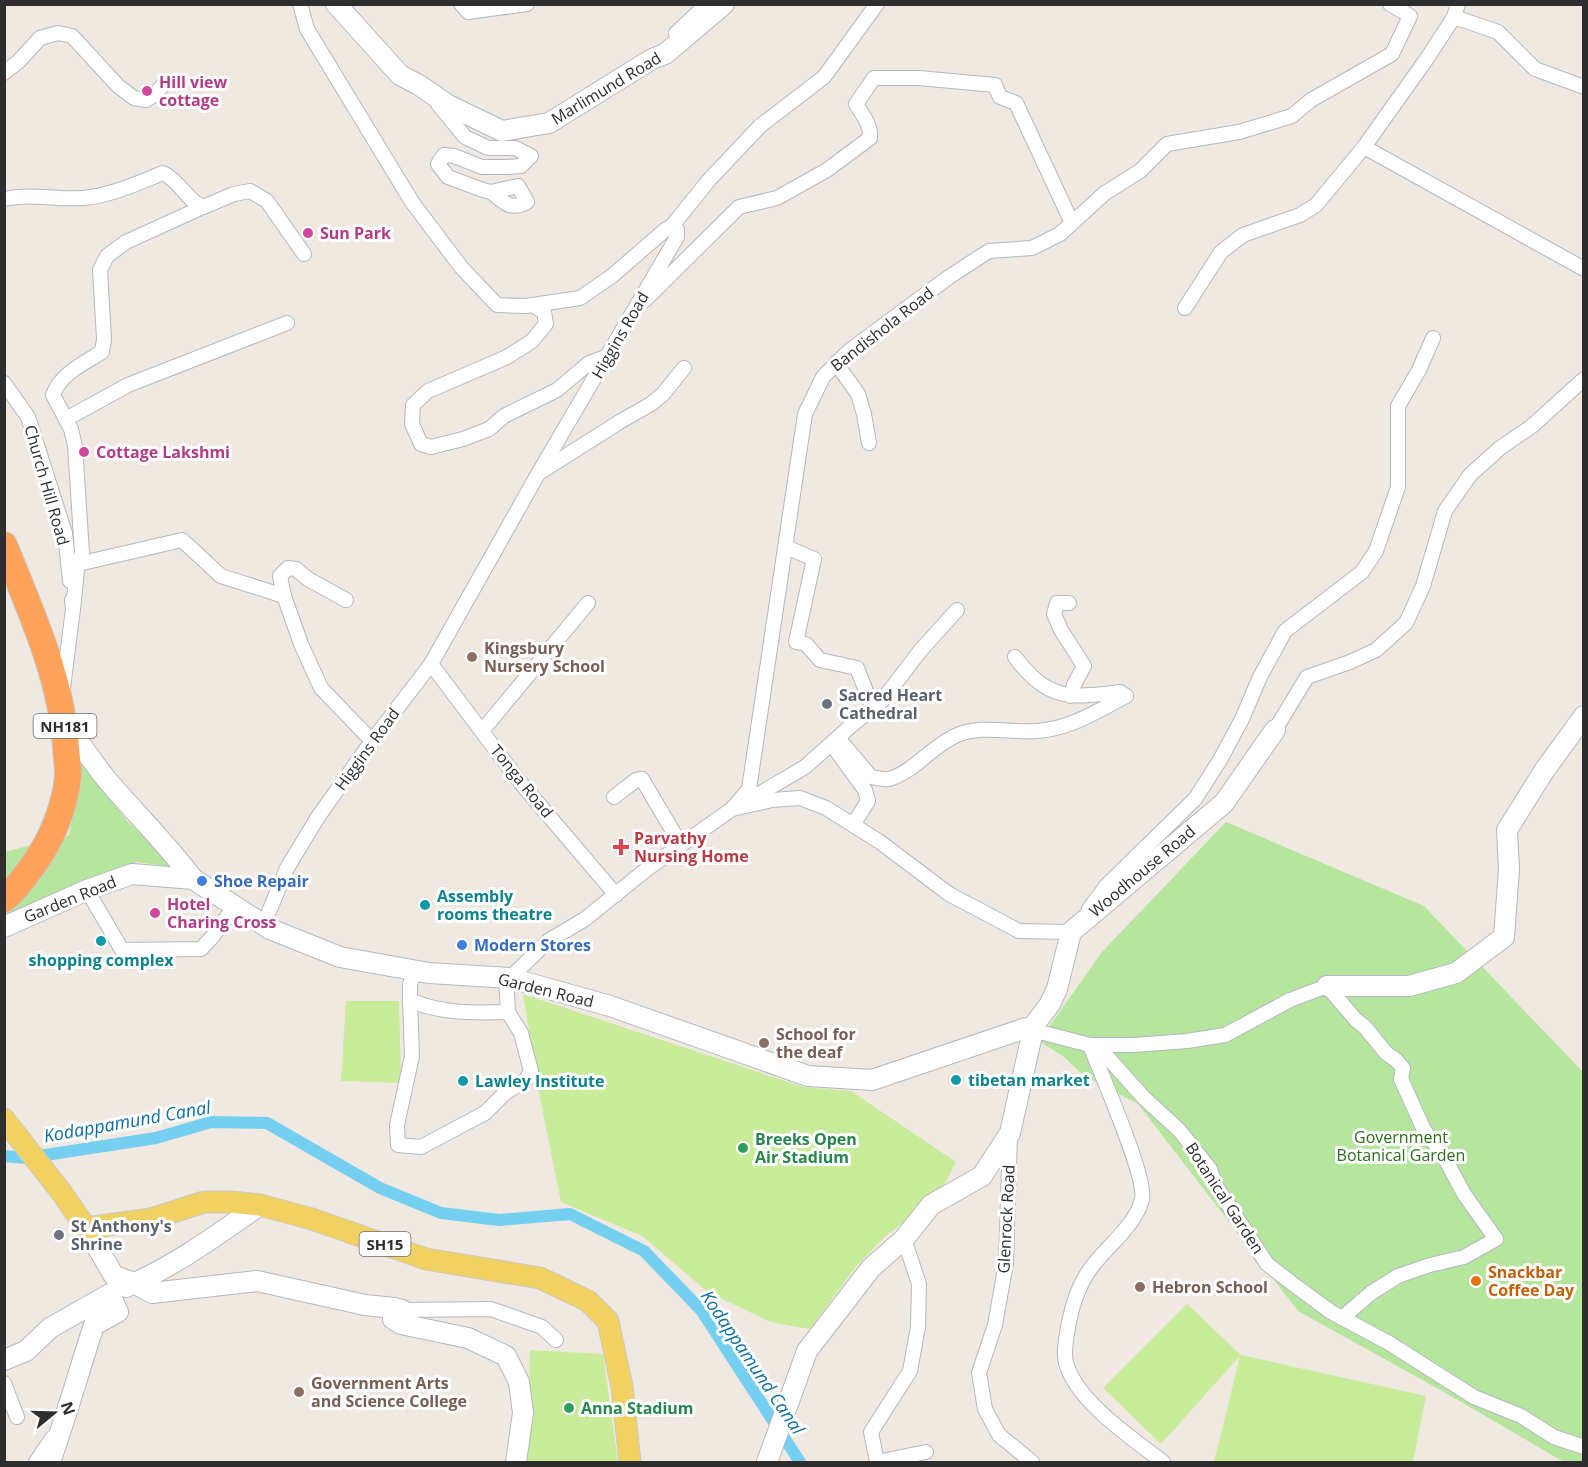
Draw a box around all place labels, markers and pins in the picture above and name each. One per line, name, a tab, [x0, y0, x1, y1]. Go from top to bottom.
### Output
place label: Hill view cottage	[159, 71, 227, 111]
marker: Hill view cottage	[140, 84, 154, 98]
place label: Sun Park	[320, 222, 391, 244]
marker: Sun Park	[301, 226, 315, 240]
place label: Cottage Lakshmi	[96, 441, 230, 463]
marker: Cottage Lakshmi	[77, 445, 91, 459]
place label: Kingsbury Nursery School	[484, 637, 605, 677]
marker: Kingsbury Nursery School	[465, 650, 479, 664]
place label: Sacred Heart Cathedral	[839, 684, 942, 724]
marker: Sacred Heart Cathedral	[820, 697, 834, 711]
place label: Parvathy Nursing Home	[634, 827, 749, 867]
marker: Parvathy Nursing Home	[612, 838, 630, 856]
place label: Shoe Repair	[214, 870, 309, 892]
marker: Shoe Repair	[195, 874, 209, 888]
place label: Assembly rooms theatre	[437, 885, 552, 925]
place label: Hotel Charing Cross	[167, 893, 277, 933]
marker: Assembly rooms theatre	[418, 898, 432, 912]
marker: Hotel Charing Cross	[148, 906, 162, 920]
marker: shopping complex	[94, 934, 108, 948]
place label: Modern Stores	[474, 934, 591, 956]
marker: Modern Stores	[455, 938, 469, 952]
place label: shopping complex	[29, 949, 174, 971]
place label: School for the deaf	[776, 1023, 856, 1063]
marker: School for the deaf	[757, 1036, 771, 1050]
place label: tibetan market	[968, 1069, 1090, 1091]
place label: Lawley Institute	[475, 1070, 604, 1092]
marker: tibetan market	[949, 1073, 963, 1087]
marker: Lawley Institute	[456, 1074, 470, 1088]
place label: Breeks Open Air Stadium	[755, 1128, 857, 1168]
marker: Breeks Open Air Stadium	[736, 1141, 750, 1155]
place label: St Anthony's Shrine	[71, 1215, 172, 1255]
marker: St Anthony's Shrine	[52, 1228, 66, 1242]
place label: Snackbar Coffee Day	[1488, 1261, 1575, 1301]
marker: Snackbar Coffee Day	[1469, 1274, 1483, 1288]
place label: Hebron School	[1152, 1276, 1268, 1298]
marker: Hebron School	[1133, 1280, 1147, 1294]
place label: Government Arts and Science College	[311, 1372, 467, 1412]
marker: Government Arts and Science College	[292, 1385, 306, 1399]
place label: Anna Stadium	[581, 1397, 694, 1419]
marker: Anna Stadium	[562, 1401, 576, 1415]

